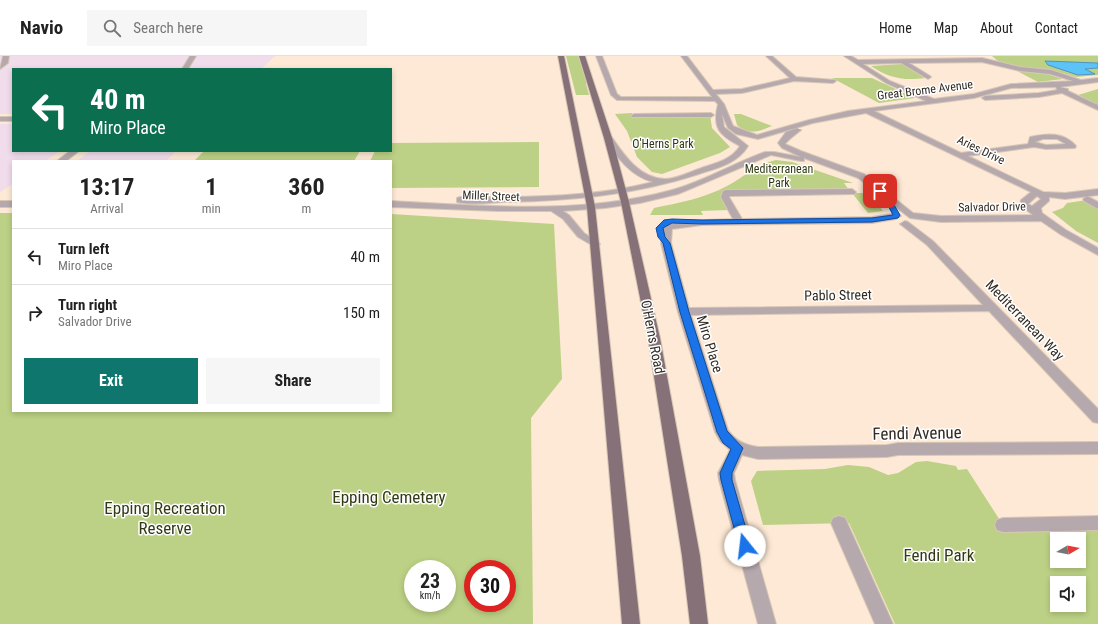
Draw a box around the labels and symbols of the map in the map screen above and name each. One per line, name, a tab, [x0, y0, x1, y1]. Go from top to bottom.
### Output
street label: Great Brome Avenue	[876, 77, 974, 103]
street label: Aries Drive	[955, 133, 1007, 168]
park label: O'Herns Park	[632, 137, 694, 151]
park label: Mediterranean Park	[745, 162, 813, 190]
pin	[863, 174, 897, 208]
street label: Miller Street	[462, 188, 520, 204]
street label: Salvador Drive	[958, 199, 1026, 215]
street label: Mediterranean Way	[982, 276, 1068, 364]
street label: Pablo Street	[804, 286, 872, 304]
street label: O'Herns Road	[638, 299, 668, 375]
street label: Miro Place	[694, 314, 726, 375]
street label: Fendi Avenue	[872, 422, 962, 444]
park label: Epping Cemetery	[332, 487, 446, 507]
park label: Epping Recreation Reserve	[104, 498, 226, 538]
position arrow	[724, 525, 766, 567]
north arrow	[1050, 532, 1086, 568]
park label: Fendi Park	[904, 545, 975, 565]
speed limit sign: 30	[464, 560, 516, 612]

